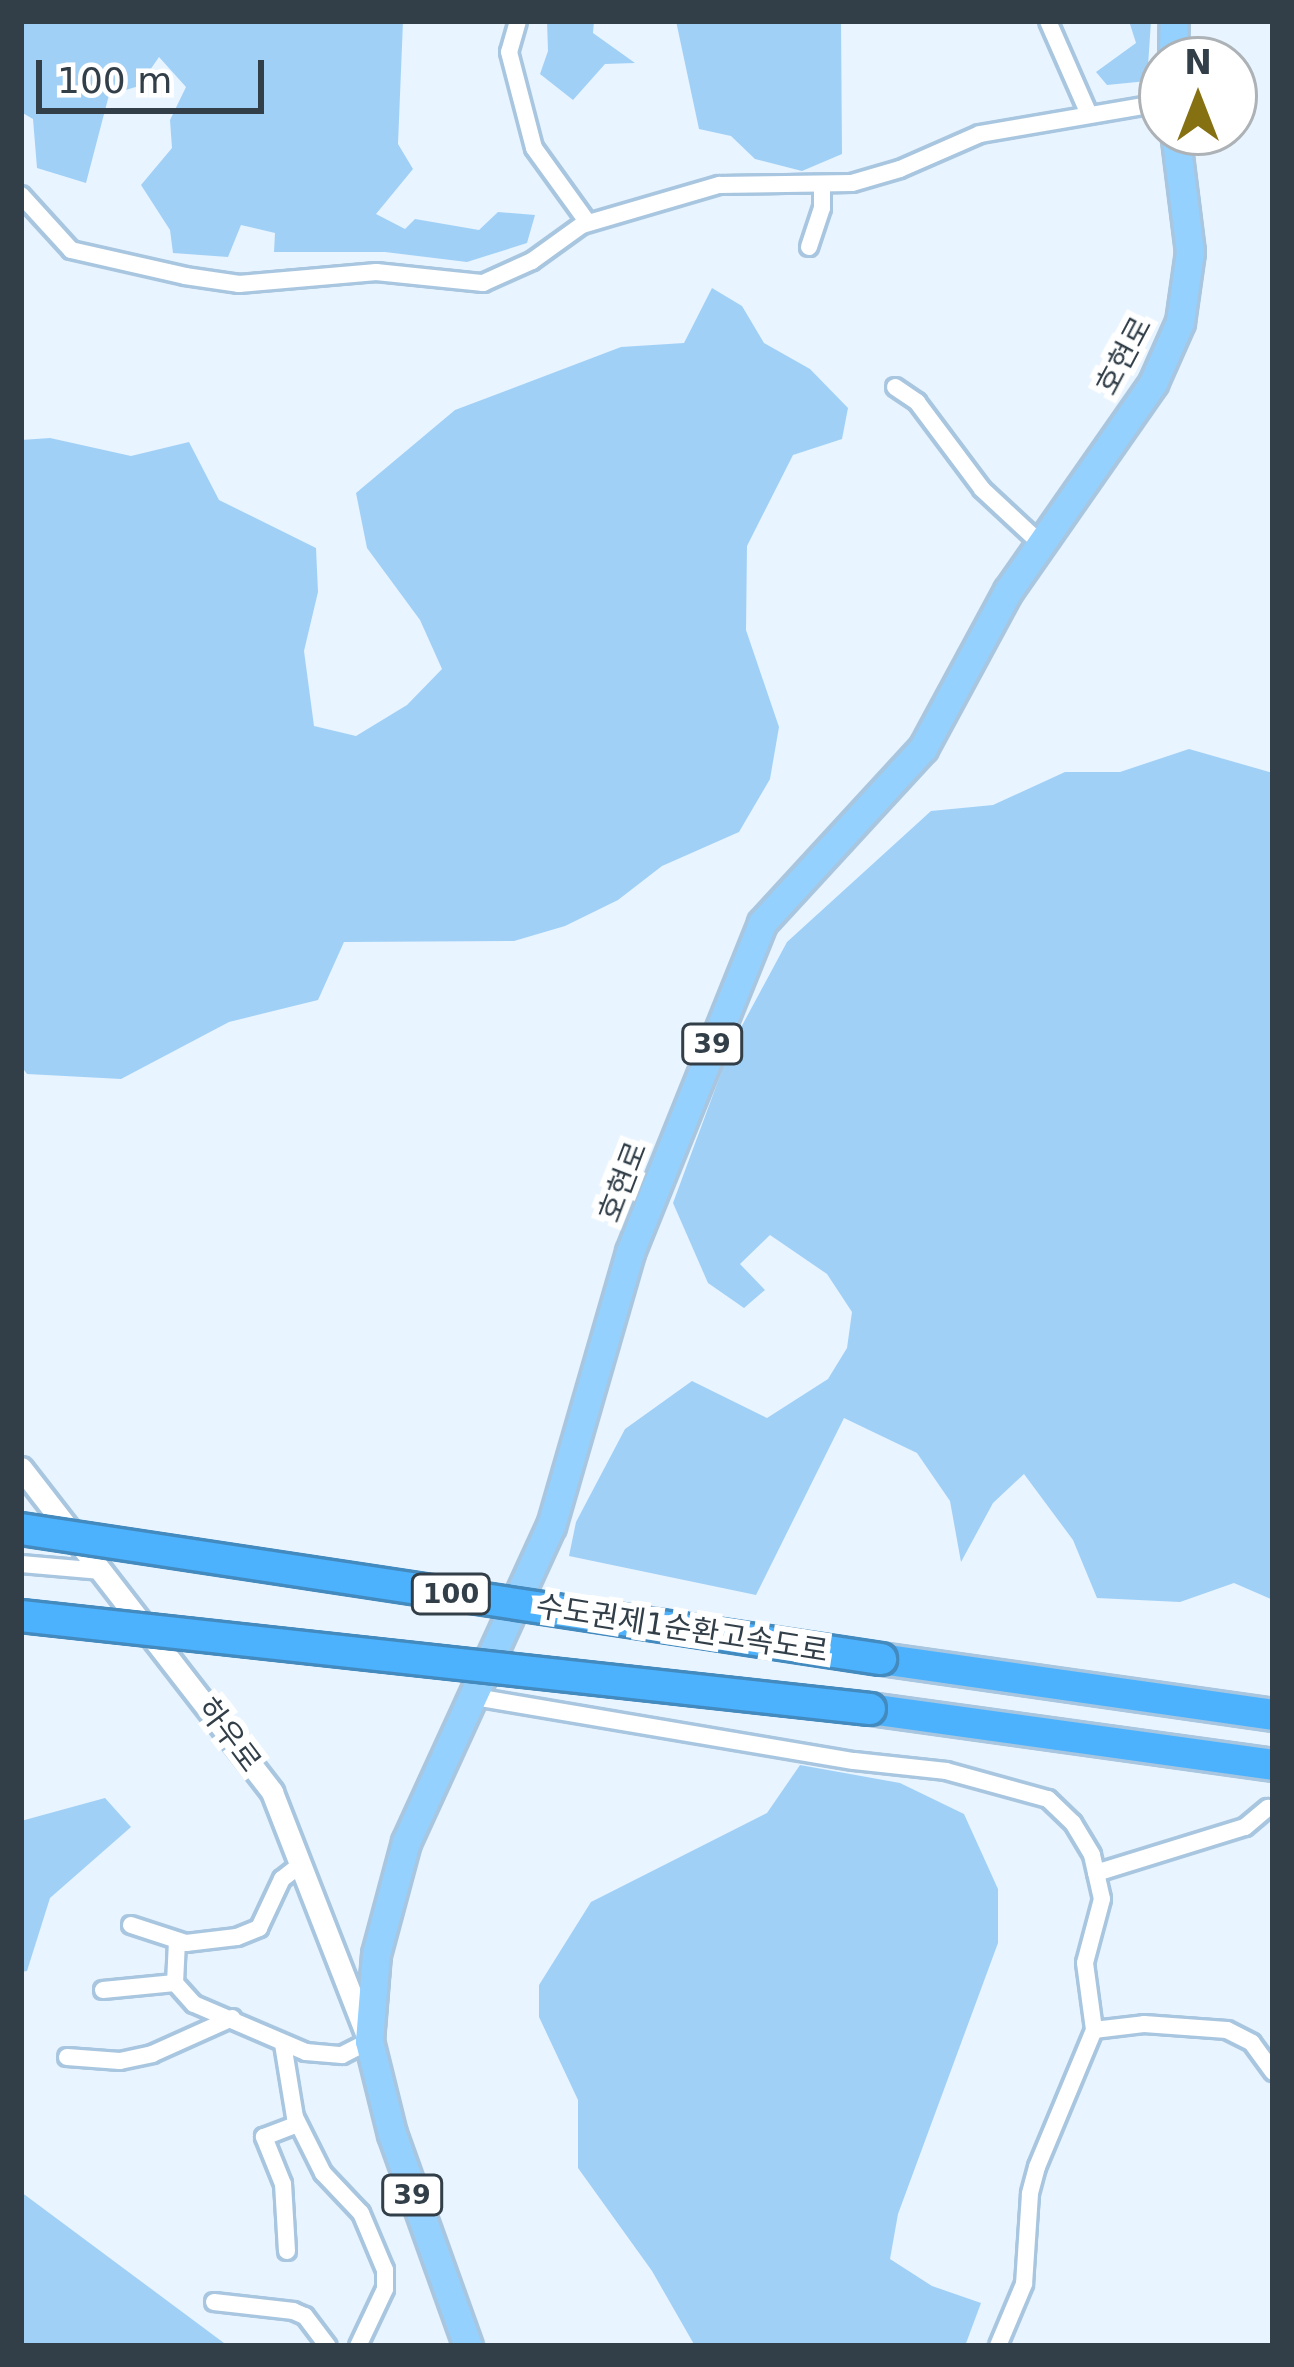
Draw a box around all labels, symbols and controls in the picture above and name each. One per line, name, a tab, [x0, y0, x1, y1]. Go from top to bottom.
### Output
scale bar	[42, 36, 270, 110]
north arrow	[1138, 36, 1258, 156]
text: N	[1184, 43, 1212, 82]
text: 100 m	[57, 60, 172, 101]
street label: 호현로	[1089, 311, 1159, 401]
road number: 39	[679, 1023, 745, 1065]
street label: 호현로	[591, 1137, 655, 1227]
road number: 100	[409, 1573, 493, 1615]
street label: 수도권제1순환고속도로	[533, 1588, 831, 1670]
street label: 하우로	[190, 1691, 268, 1779]
road number: 39	[379, 2174, 445, 2216]

